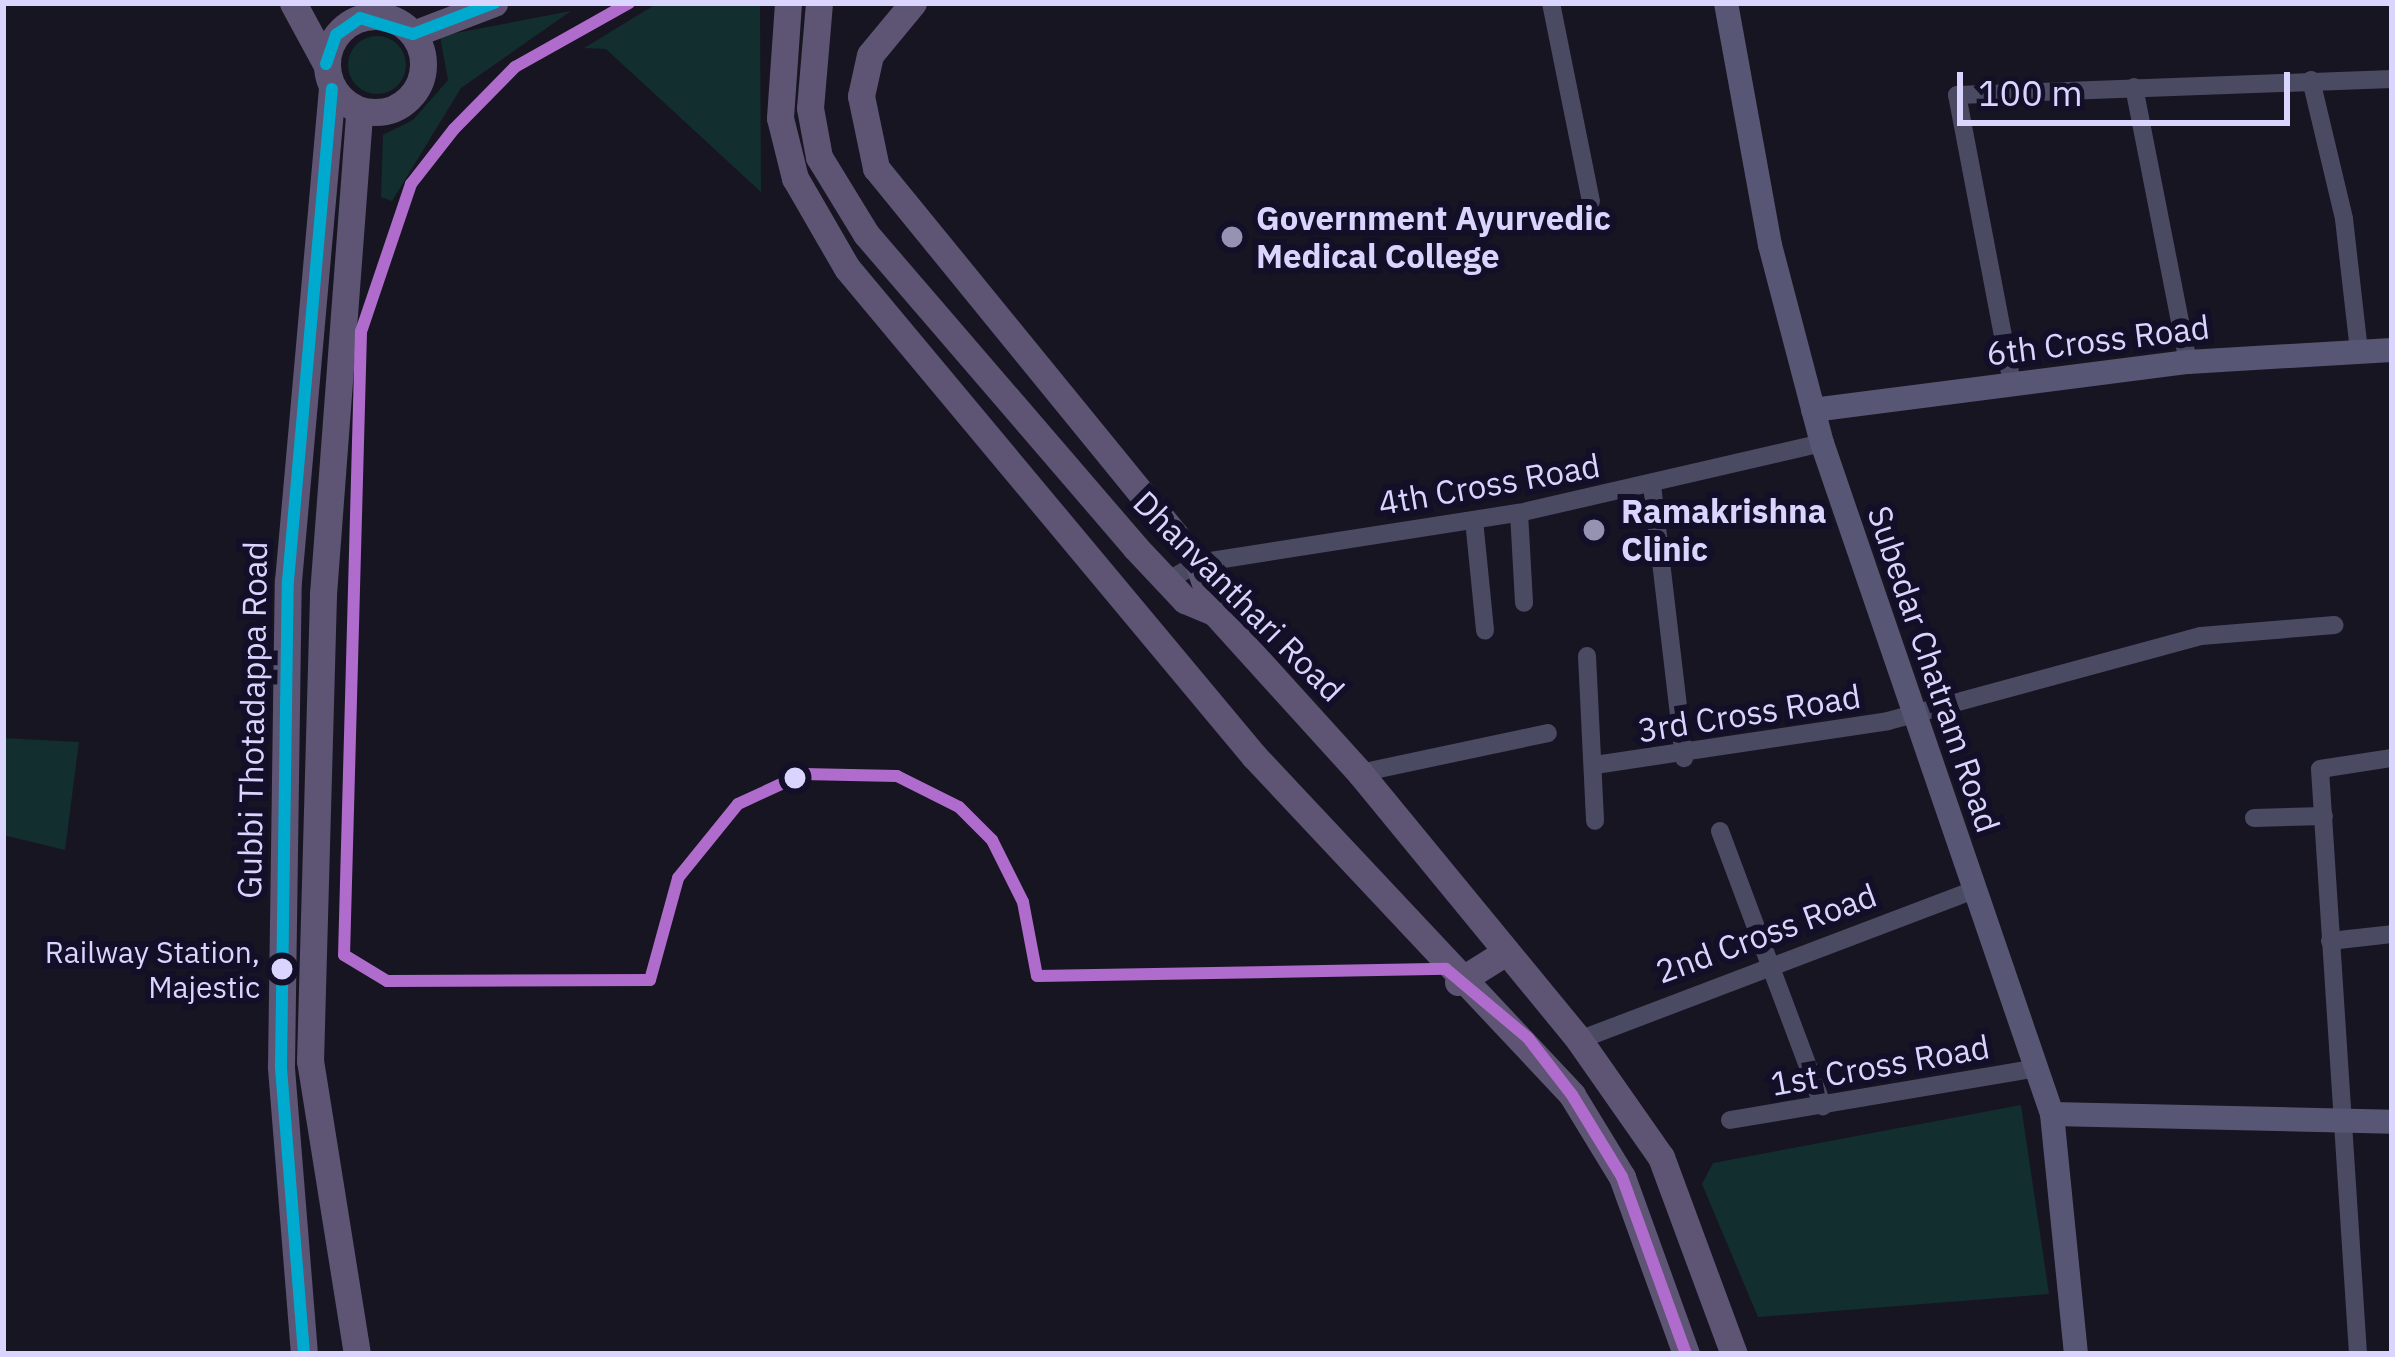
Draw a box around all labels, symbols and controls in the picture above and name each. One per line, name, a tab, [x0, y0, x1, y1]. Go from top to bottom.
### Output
scale bar	[1963, 48, 2296, 122]
text: 100 m	[1978, 69, 2083, 116]
place label: Government Ayurvedic Medical College	[1256, 198, 1611, 276]
marker: Government Ayurvedic Medical College	[1219, 224, 1245, 250]
street label: 6th Cross Road	[1984, 307, 2212, 373]
street label: 4th Cross Road	[1375, 445, 1603, 523]
street label: Dhanvanthari Road	[1126, 483, 1352, 709]
place label: Ramakrishna Clinic	[1621, 491, 1827, 569]
street label: Subedar Chatram Road	[1860, 501, 2008, 837]
marker: Ramakrishna Clinic	[1578, 514, 1610, 546]
street label: Gubbi Thotadappa Road	[229, 541, 275, 899]
street label: 3rd Cross Road	[1635, 676, 1863, 750]
unlabelled marker	[784, 767, 806, 789]
street label: 2nd Cross Road	[1650, 875, 1882, 991]
place label: Railway Station, Majestic	[45, 934, 260, 1004]
marker: Railway Station, Majestic	[271, 958, 293, 980]
street label: 1st Cross Road	[1767, 1026, 1993, 1104]

